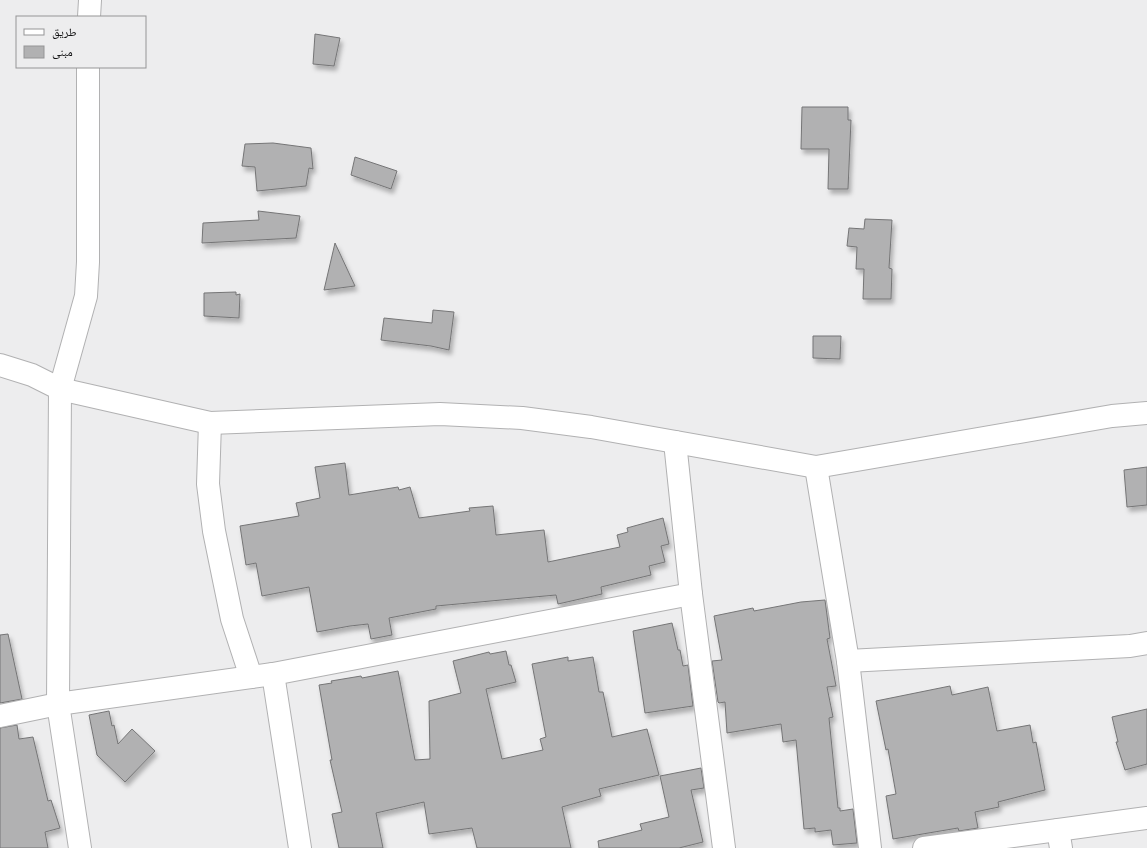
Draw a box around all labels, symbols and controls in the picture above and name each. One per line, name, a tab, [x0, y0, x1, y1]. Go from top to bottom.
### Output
legend	[16, 16, 146, 68]
text: طريق	[52, 25, 77, 39]
text: مبنى	[52, 45, 73, 59]

